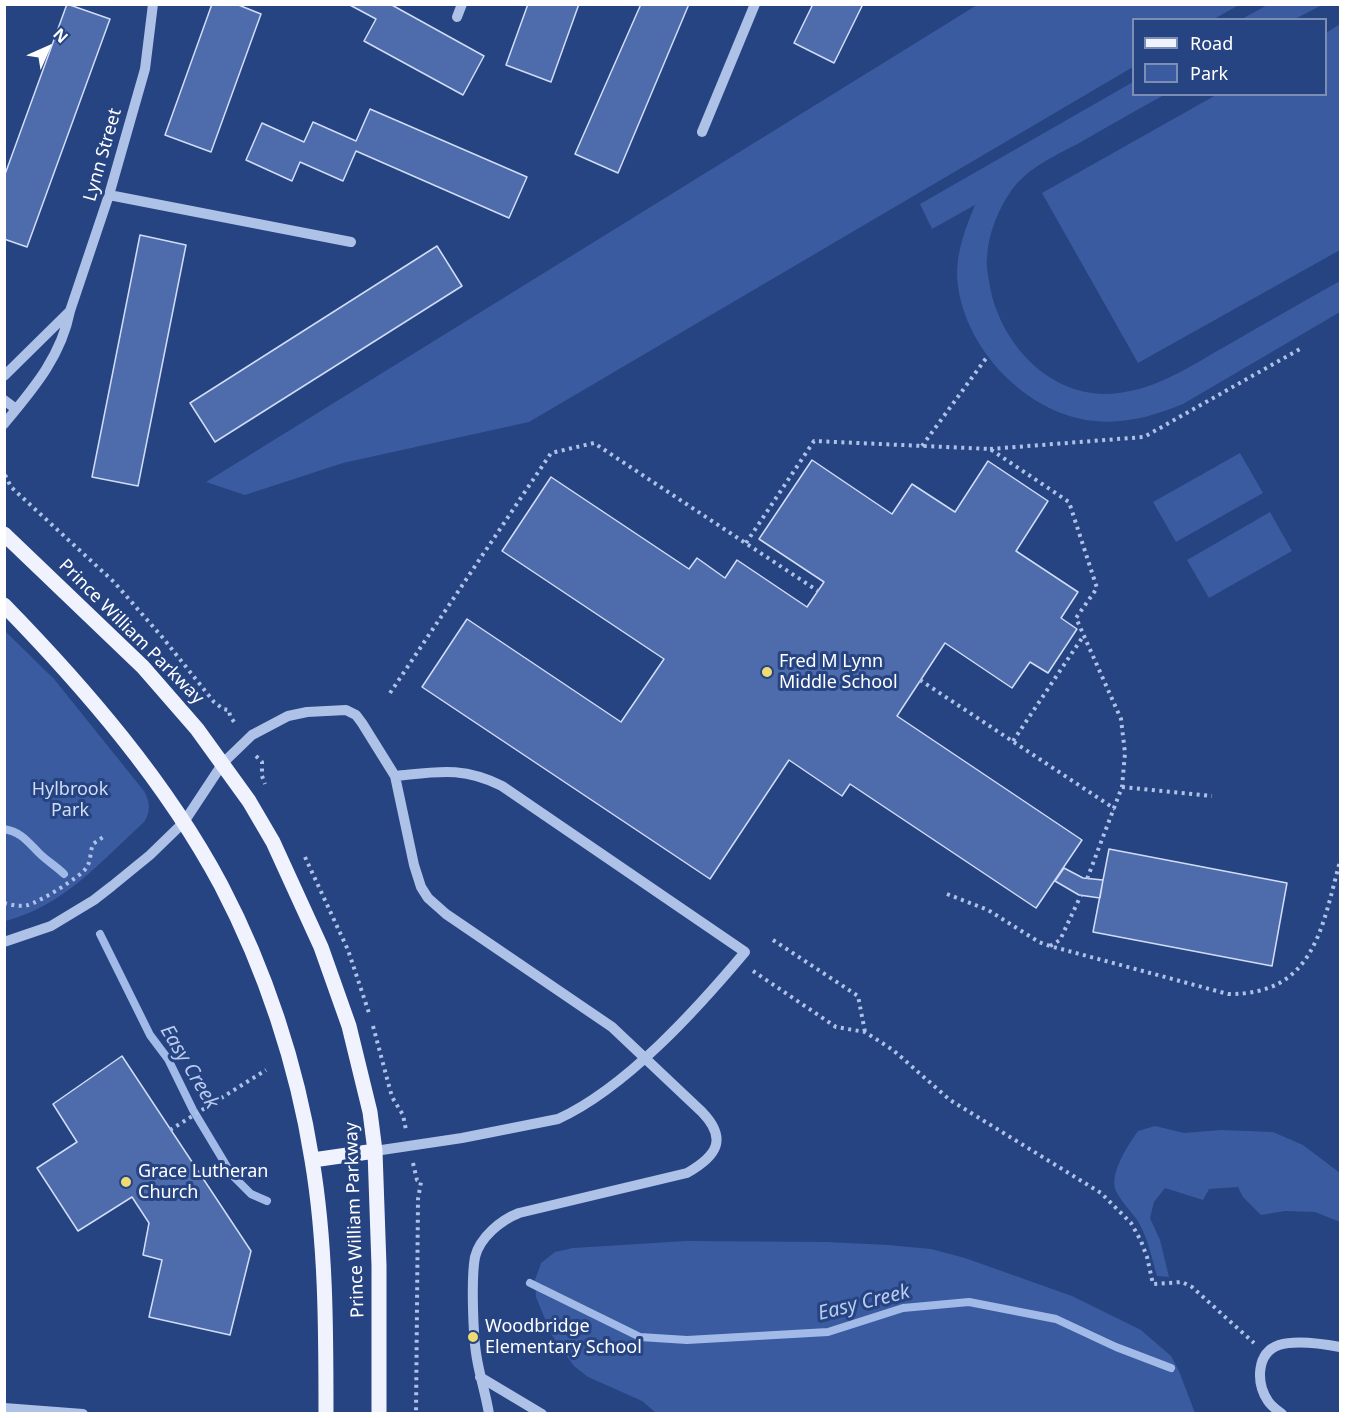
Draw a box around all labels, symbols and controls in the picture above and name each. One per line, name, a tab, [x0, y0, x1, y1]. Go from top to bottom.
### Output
north arrow	[18, 18, 78, 78]
legend	[1132, 18, 1327, 96]
text: N	[48, 23, 73, 48]
text: Road	[1190, 31, 1233, 55]
text: Park	[1190, 61, 1228, 85]
street label: Lynn Street	[79, 106, 127, 204]
street label: Prince William Parkway	[54, 555, 208, 709]
place label: Fred M Lynn Middle School	[779, 651, 898, 694]
marker: Fred M Lynn Middle School	[760, 665, 774, 679]
park label: Hylbrook Park	[32, 779, 108, 822]
water label: Easy Creek	[155, 1021, 223, 1113]
street label: Prince William Parkway	[341, 1122, 369, 1318]
place label: Grace Lutheran Church	[138, 1161, 268, 1204]
marker: Grace Lutheran Church	[119, 1175, 133, 1189]
water label: Easy Creek	[816, 1280, 912, 1326]
place label: Woodbridge Elementary School	[485, 1316, 642, 1358]
marker: Woodbridge Elementary School	[466, 1330, 480, 1344]

